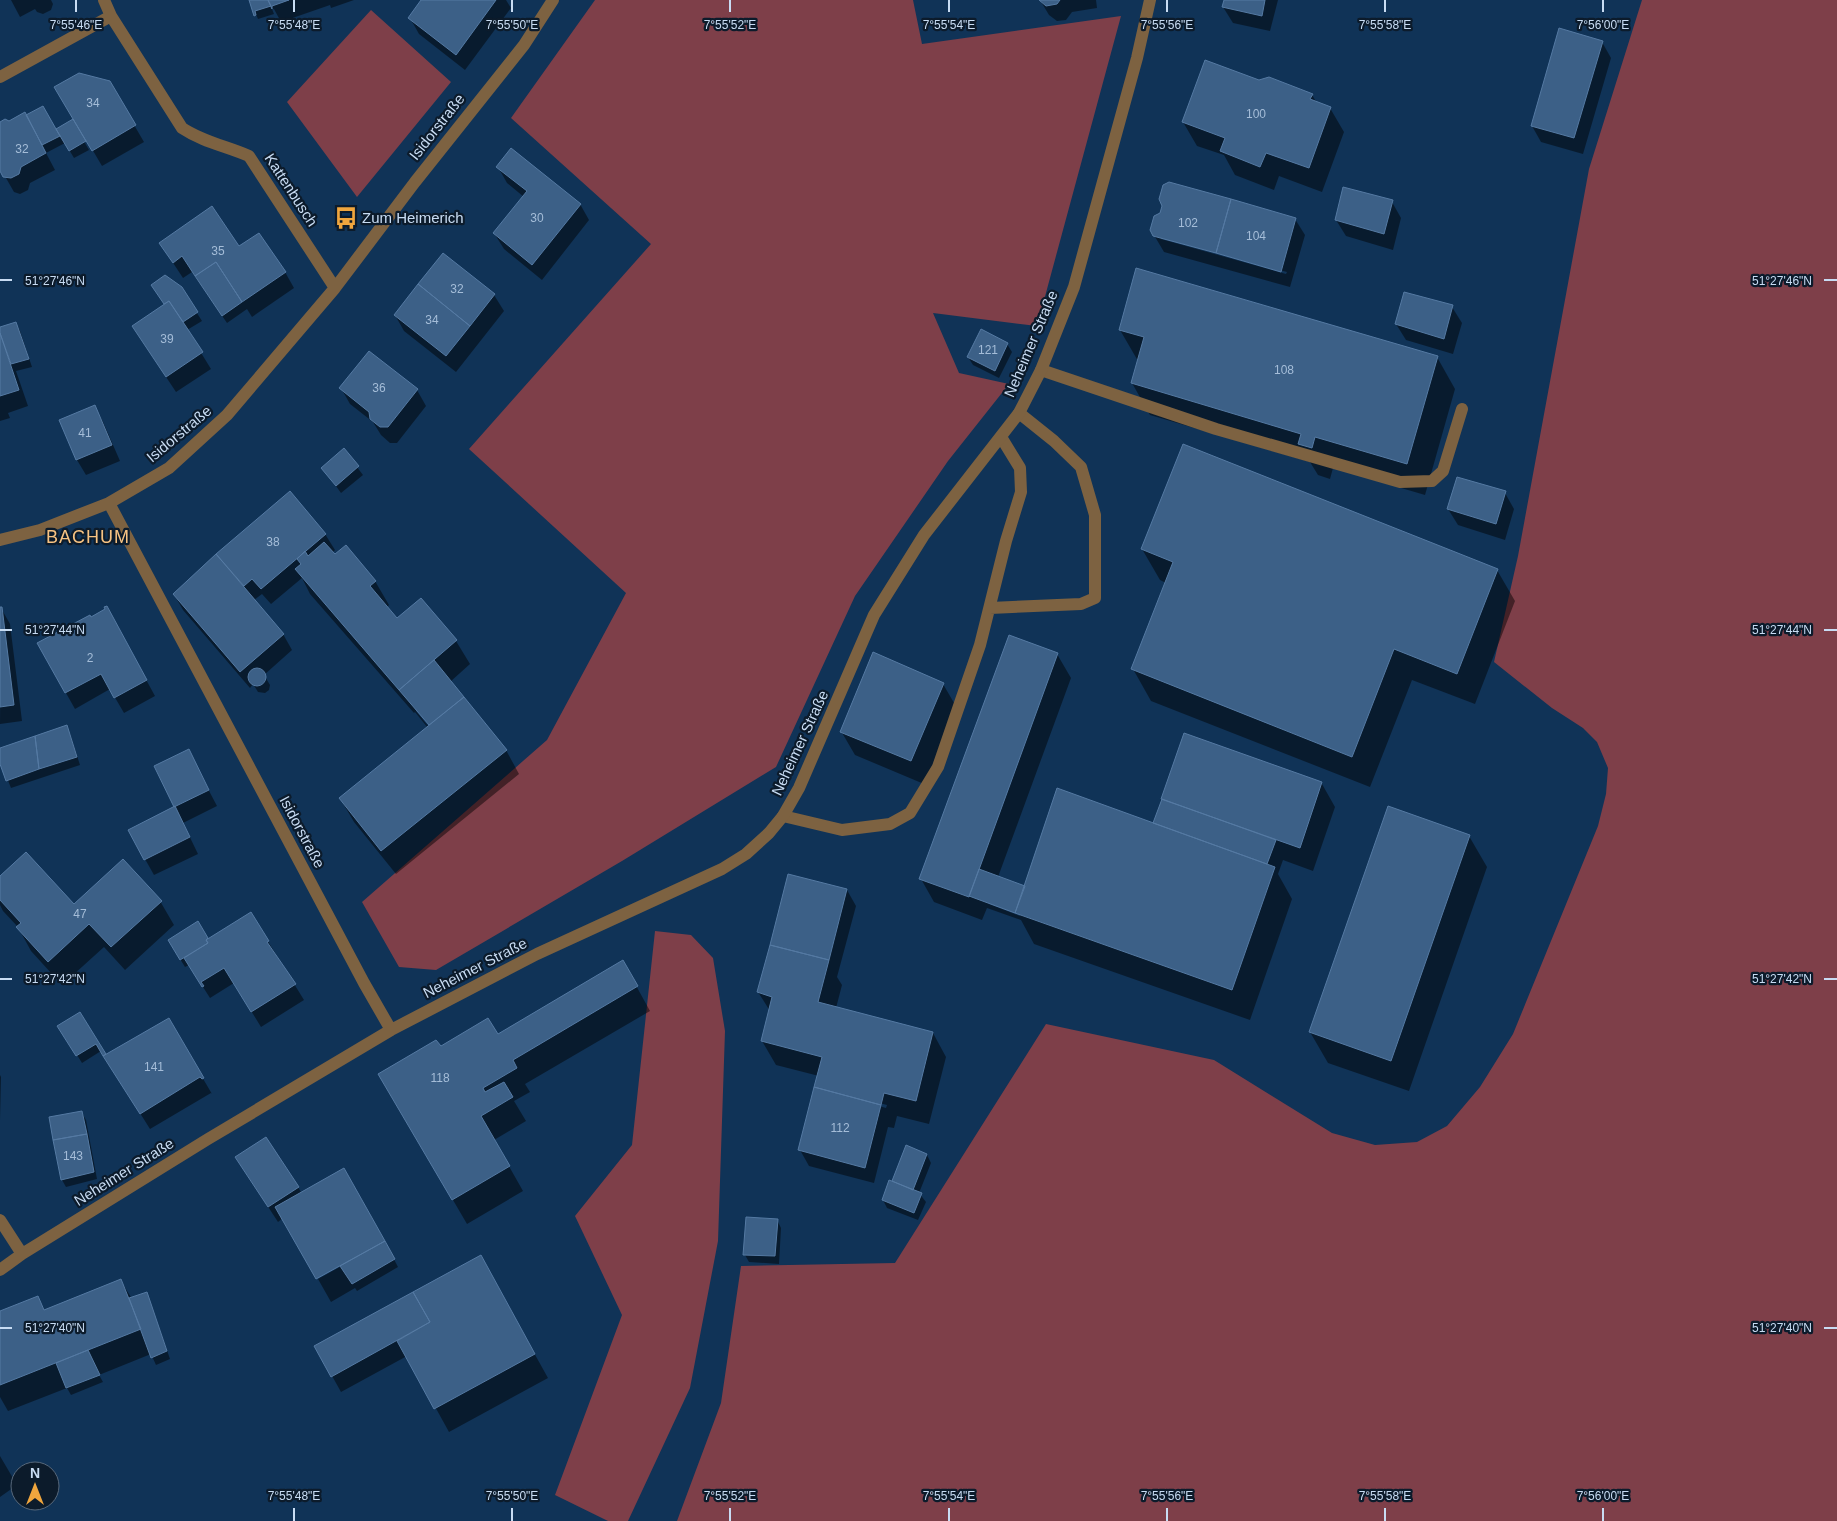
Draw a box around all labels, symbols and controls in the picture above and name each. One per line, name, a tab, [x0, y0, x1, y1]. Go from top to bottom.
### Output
text: 7°55'46"E	[50, 18, 102, 32]
text: 7°55'48"E	[268, 18, 320, 32]
text: 7°55'50"E	[486, 18, 538, 32]
text: 7°55'52"E	[704, 18, 756, 32]
text: 7°55'54"E	[923, 18, 975, 32]
text: 7°55'56"E	[1141, 18, 1193, 32]
text: 7°55'58"E	[1359, 18, 1411, 32]
text: 7°56'00"E	[1577, 18, 1629, 32]
street label: Isidorstraße	[406, 90, 468, 163]
house number: 34	[86, 96, 100, 110]
house number: 100	[1246, 107, 1266, 121]
house number: 32	[15, 142, 29, 156]
street label: Kattenbusch	[262, 150, 321, 229]
bus stop icon: Zum Heimerich	[333, 205, 359, 231]
place label: Zum Heimerich	[362, 209, 464, 226]
house number: 30	[530, 211, 544, 225]
house number: 102	[1178, 216, 1198, 230]
house number: 104	[1246, 229, 1266, 243]
house number: 35	[211, 244, 225, 258]
text: 51°27'46"N	[25, 274, 85, 288]
text: 51°27'46"N	[1752, 274, 1812, 288]
house number: 32	[450, 282, 464, 296]
street label: Neheimer Straße	[1000, 288, 1061, 400]
house number: 34	[425, 313, 439, 327]
house number: 39	[160, 332, 174, 346]
house number: 121	[978, 343, 998, 357]
house number: 108	[1274, 363, 1294, 377]
house number: 36	[372, 381, 386, 395]
street label: Isidorstraße	[143, 402, 214, 466]
house number: 41	[78, 426, 92, 440]
district label: BACHUM	[46, 527, 130, 547]
house number: 38	[266, 535, 280, 549]
text: 51°27'44"N	[25, 623, 85, 637]
text: 51°27'44"N	[1752, 623, 1812, 637]
house number: 2	[87, 651, 94, 665]
street label: Neheimer Straße	[768, 687, 831, 798]
street label: Isidorstraße	[276, 793, 329, 871]
house number: 47	[73, 907, 87, 921]
street label: Neheimer Straße	[420, 934, 530, 1001]
text: 51°27'42"N	[25, 972, 85, 986]
text: 51°27'42"N	[1752, 972, 1812, 986]
house number: 141	[144, 1060, 164, 1074]
house number: 118	[430, 1071, 450, 1085]
house number: 112	[830, 1121, 850, 1135]
street label: Neheimer Straße	[71, 1134, 177, 1209]
house number: 143	[63, 1149, 83, 1163]
text: 51°27'40"N	[25, 1321, 85, 1335]
text: 51°27'40"N	[1752, 1321, 1812, 1335]
north arrow	[10, 1461, 60, 1511]
text: N	[30, 1465, 40, 1481]
text: 7°55'48"E	[268, 1489, 320, 1503]
text: 7°55'50"E	[486, 1489, 538, 1503]
text: 7°55'52"E	[704, 1489, 756, 1503]
text: 7°55'54"E	[923, 1489, 975, 1503]
text: 7°55'56"E	[1141, 1489, 1193, 1503]
text: 7°55'58"E	[1359, 1489, 1411, 1503]
text: 7°56'00"E	[1577, 1489, 1629, 1503]

